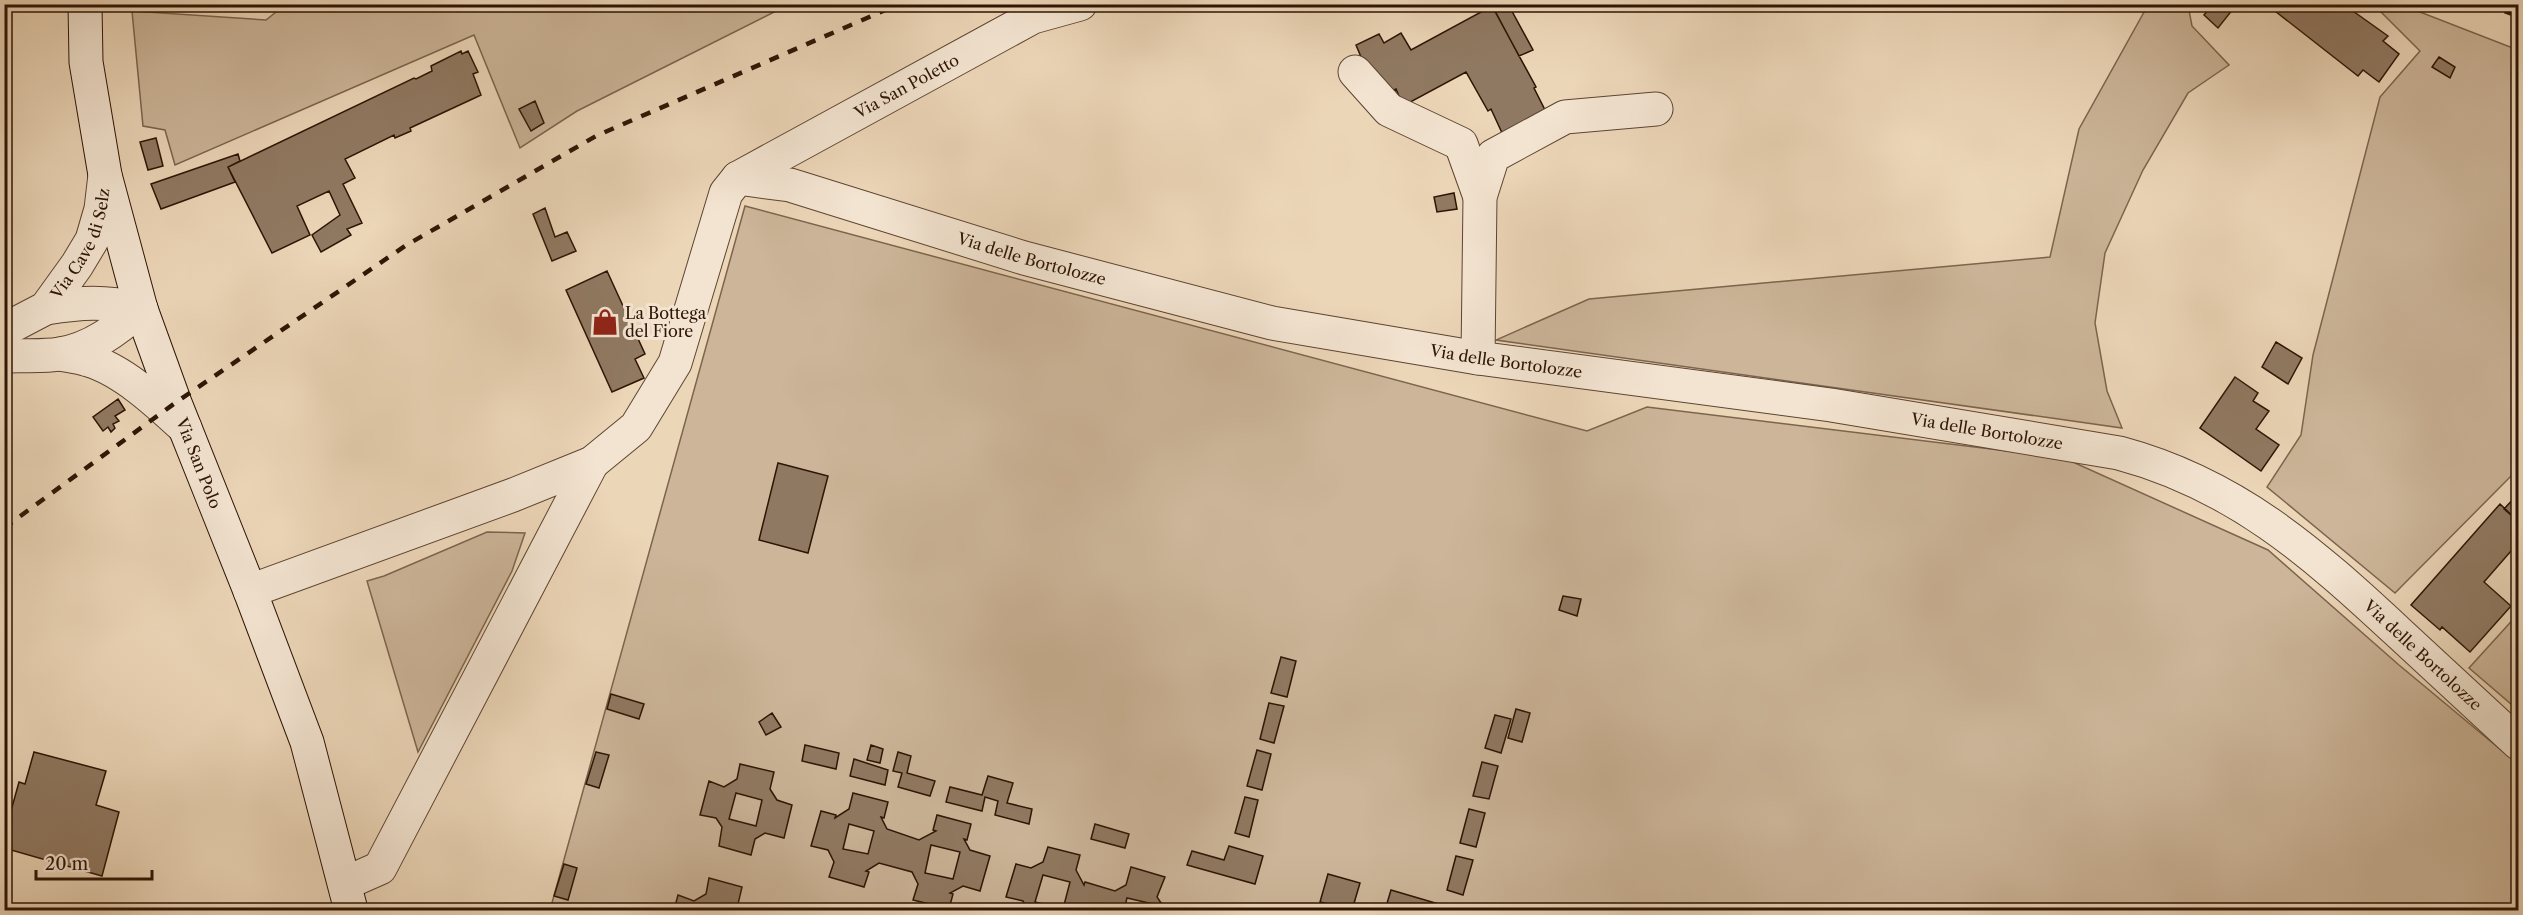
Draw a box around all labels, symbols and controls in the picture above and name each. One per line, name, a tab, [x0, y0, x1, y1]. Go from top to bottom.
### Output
street label: Via San Poletto	[850, 49, 962, 123]
street label: Via Cave di Selz	[45, 187, 113, 303]
street label: Via delle Bortolozze	[954, 228, 1108, 289]
place label: La Bottega del Fiore	[625, 303, 707, 341]
shop icon: La Bottega del Fiore	[590, 307, 620, 337]
street label: Via delle Bortolozze	[1428, 340, 1584, 382]
street label: Via delle Bortolozze	[1909, 408, 2065, 454]
street label: Via San Polo	[172, 414, 226, 511]
street label: Via delle Bortolozze	[2359, 595, 2486, 715]
scale bar	[36, 843, 152, 881]
text: 20 m	[45, 853, 89, 875]

